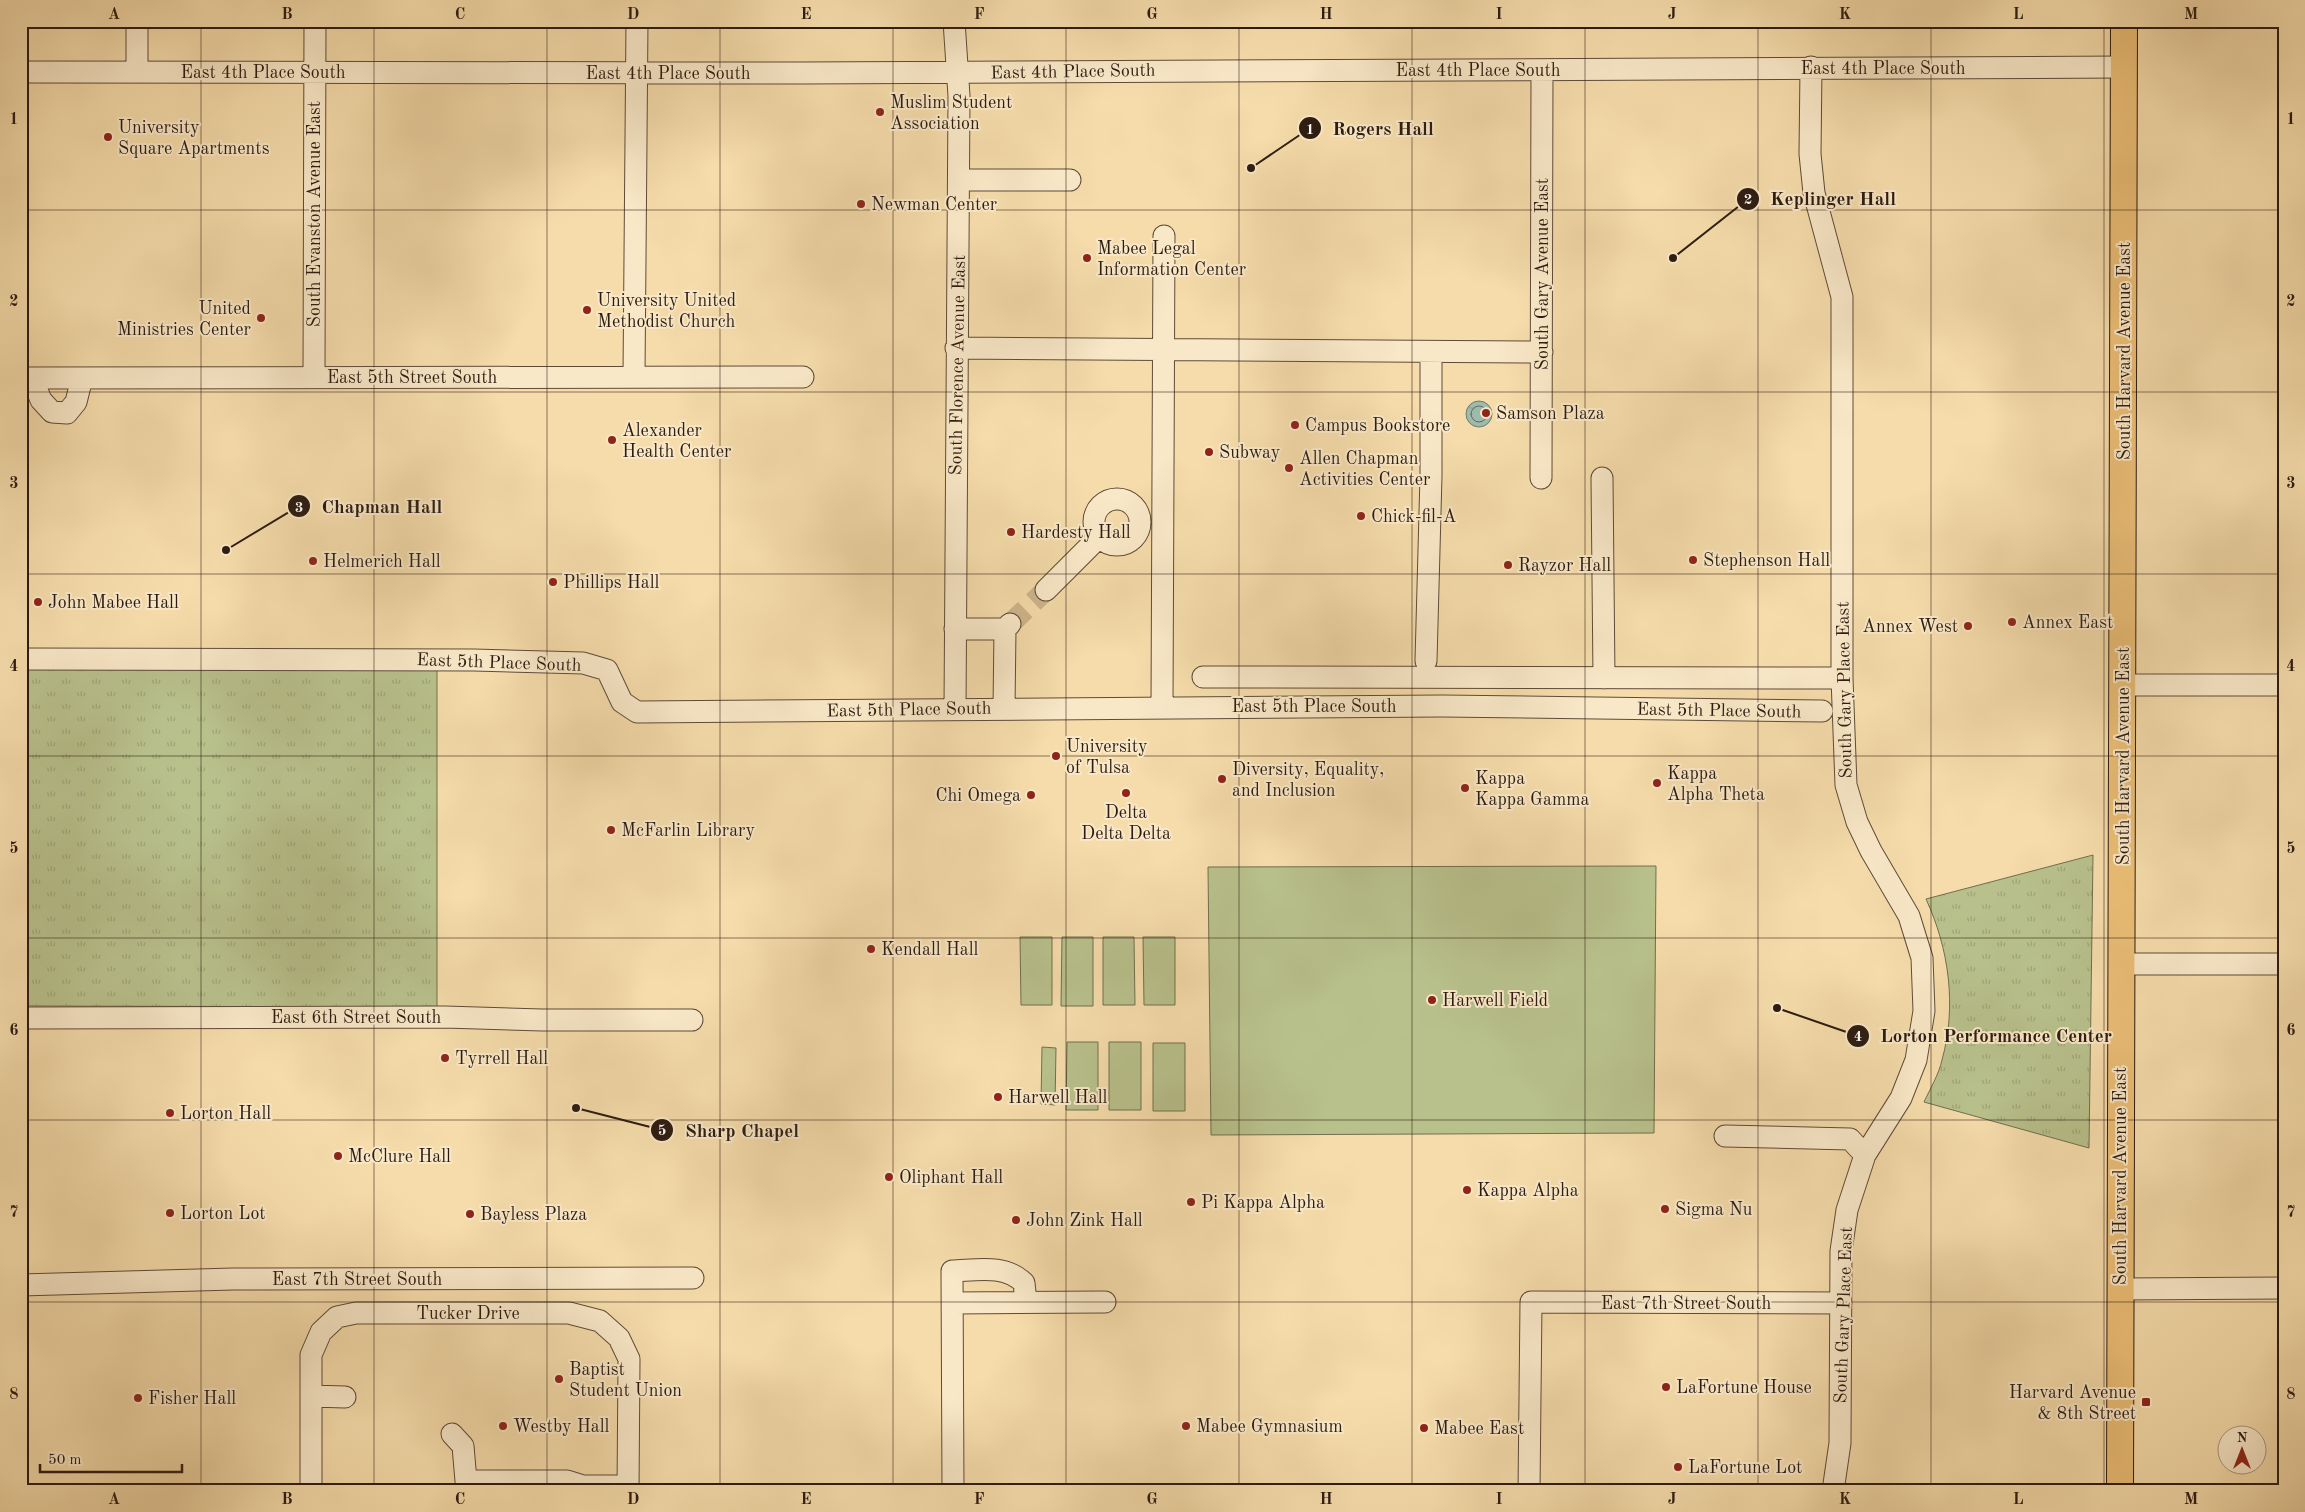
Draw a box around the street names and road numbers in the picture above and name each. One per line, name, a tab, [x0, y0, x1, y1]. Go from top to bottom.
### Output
street label: East 4th Place South	[1801, 60, 1966, 78]
street label: East 4th Place South	[990, 62, 1156, 82]
street label: East 4th Place South	[1396, 62, 1561, 80]
street label: East 4th Place South	[181, 64, 346, 82]
street label: East 4th Place South	[586, 65, 751, 83]
street label: South Evanston Avenue East	[306, 101, 324, 327]
street label: South Gary Avenue East	[1534, 178, 1552, 370]
street label: South Harvard Avenue East	[2116, 242, 2134, 460]
street label: South Florence Avenue East	[947, 254, 969, 476]
street label: East 5th Street South	[327, 369, 497, 387]
street label: South Gary Place East	[1834, 601, 1856, 779]
street label: South Harvard Avenue East	[2115, 647, 2133, 865]
street label: East 5th Place South	[416, 651, 582, 675]
street label: East 5th Place South	[1232, 698, 1397, 716]
street label: East 5th Place South	[826, 700, 992, 720]
street label: East 5th Place South	[1636, 701, 1802, 721]
street label: East 6th Street South	[271, 1009, 441, 1027]
street label: South Harvard Avenue East	[2112, 1067, 2130, 1285]
street label: South Gary Place East	[1832, 1226, 1856, 1404]
street label: East 7th Street South	[272, 1271, 442, 1289]
street label: East 7th Street South	[1601, 1295, 1771, 1313]
street label: Tucker Drive	[416, 1305, 520, 1323]

